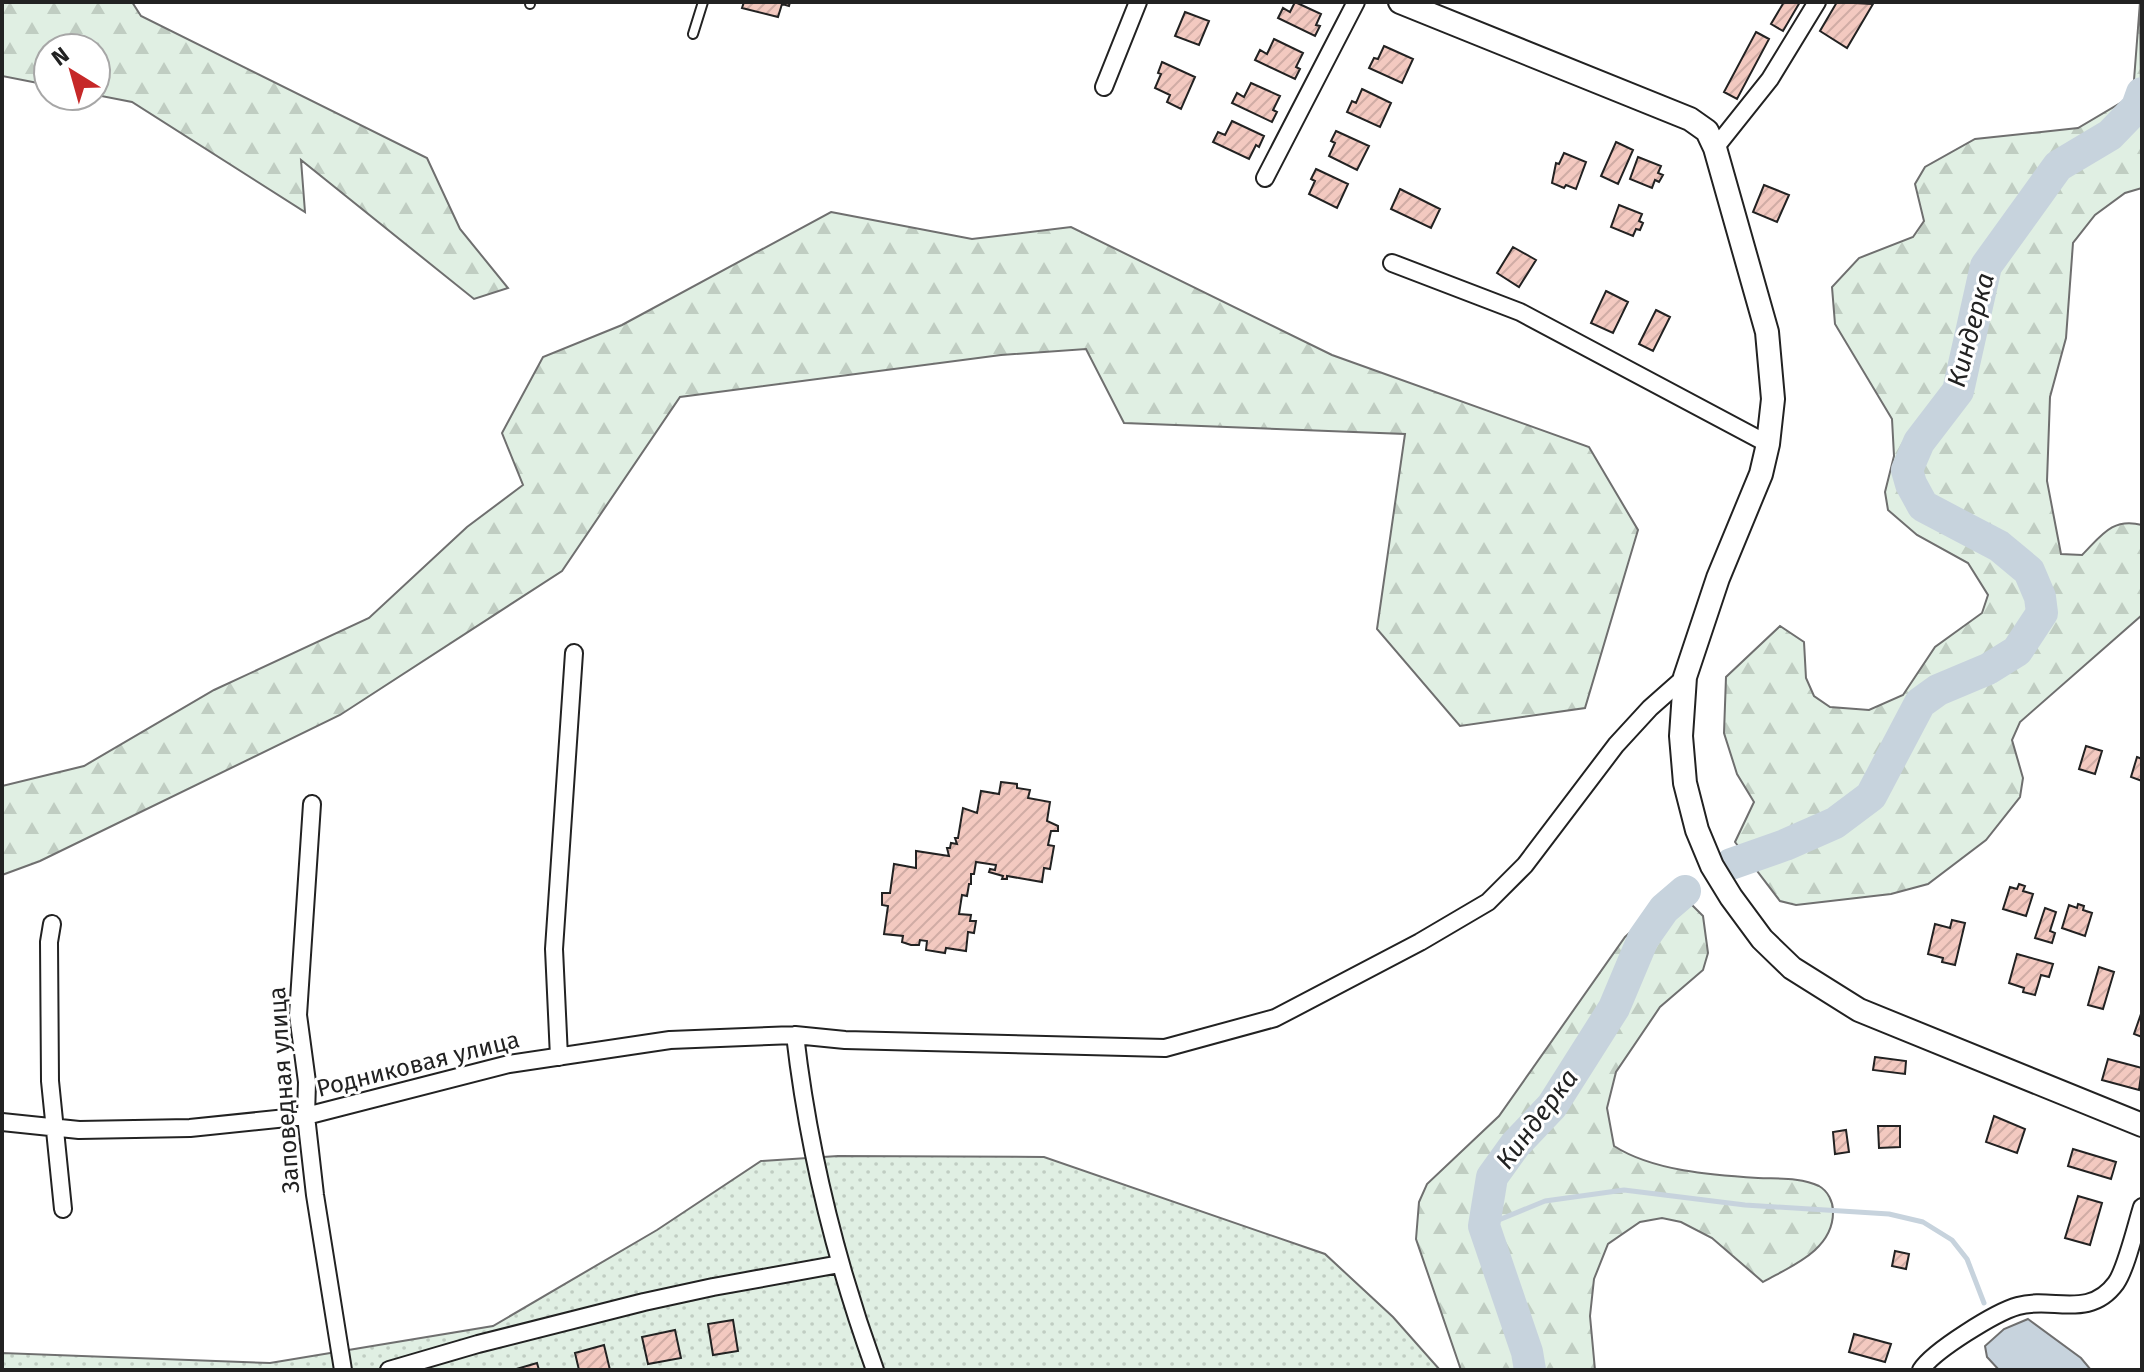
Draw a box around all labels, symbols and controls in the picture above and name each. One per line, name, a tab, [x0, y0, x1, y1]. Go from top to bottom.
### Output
north arrow	[32, 32, 112, 112]
text: N	[46, 41, 74, 72]
water label: Киндерка	[1941, 269, 2001, 391]
street label: Заповедная улица	[263, 986, 305, 1194]
street label: Родниковая улица	[314, 1025, 522, 1103]
water label: Киндерка	[1489, 1063, 1585, 1175]

